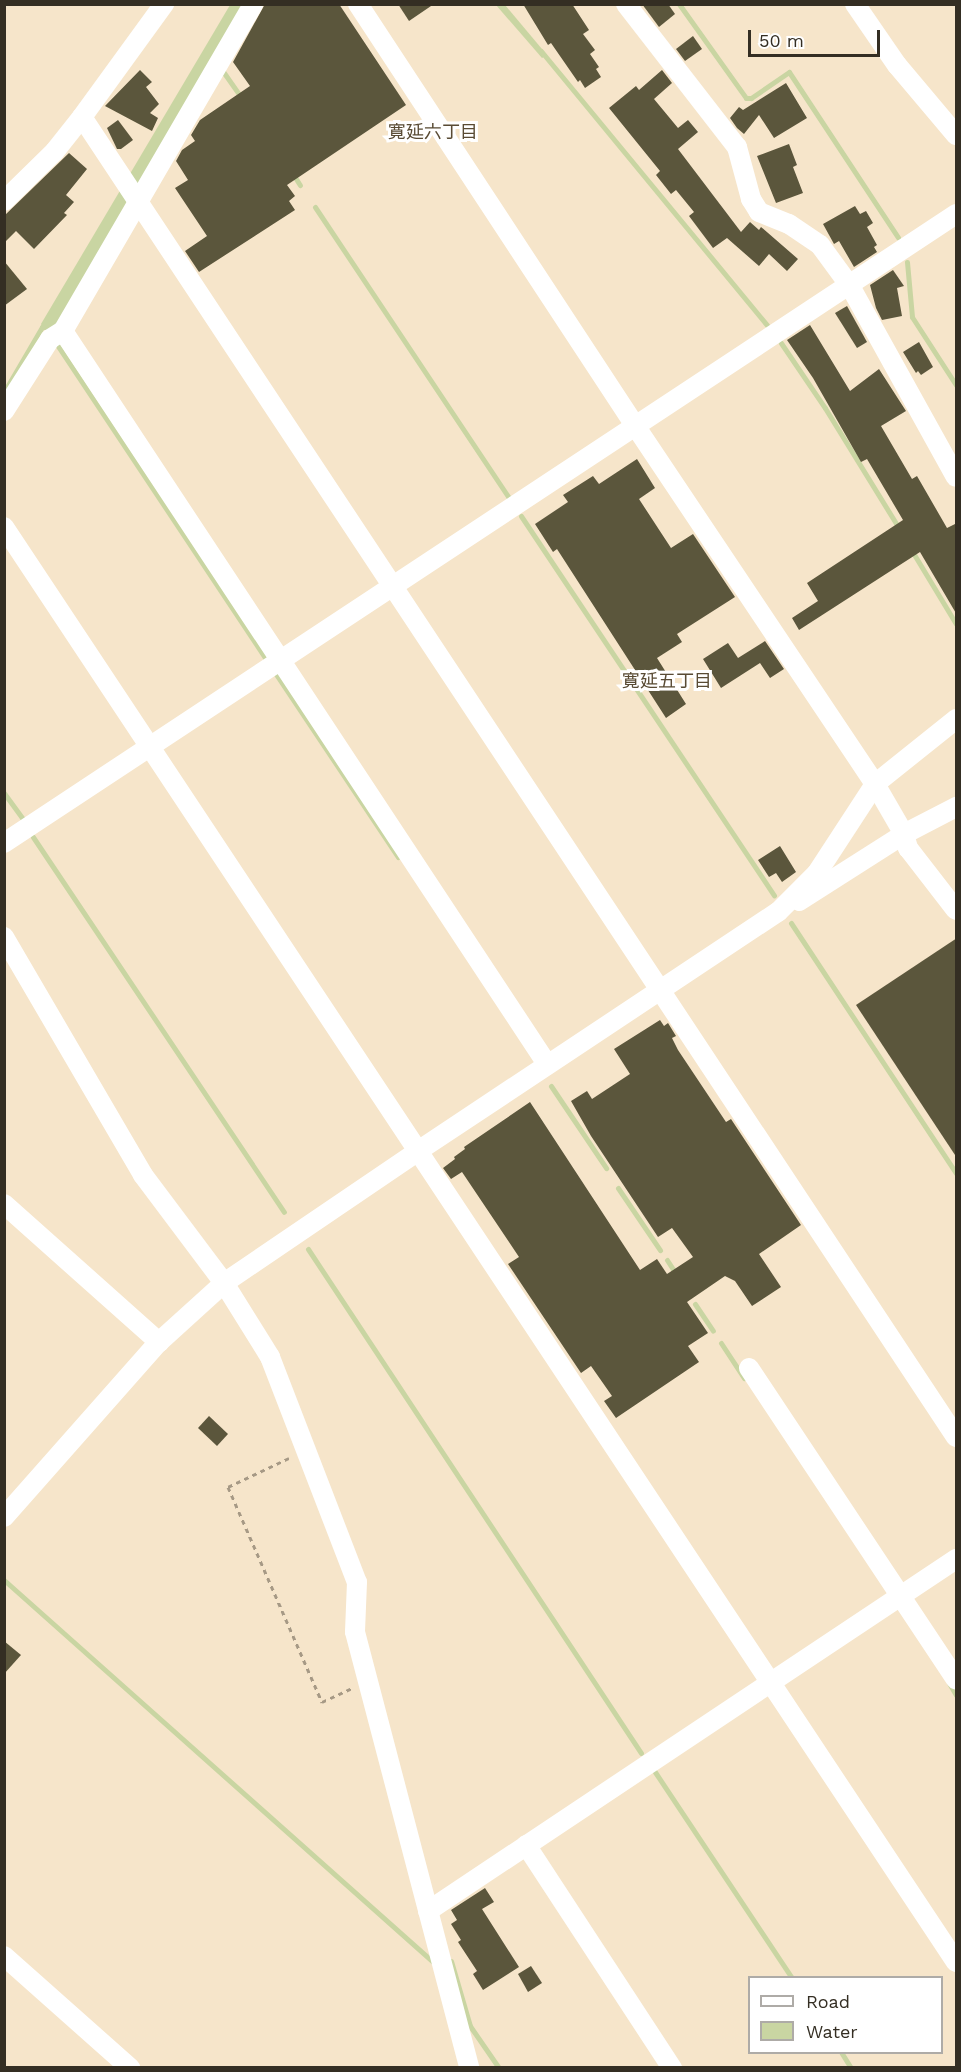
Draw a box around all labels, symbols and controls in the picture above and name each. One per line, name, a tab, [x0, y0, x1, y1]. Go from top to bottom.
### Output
scale bar	[751, 18, 883, 56]
text: 50 m	[759, 30, 804, 51]
district label: 寛延六丁目	[388, 121, 478, 143]
district label: 寛延五丁目	[622, 670, 712, 692]
legend	[748, 1976, 943, 2054]
text: Road	[806, 1991, 850, 2012]
text: Water	[806, 2021, 858, 2042]

